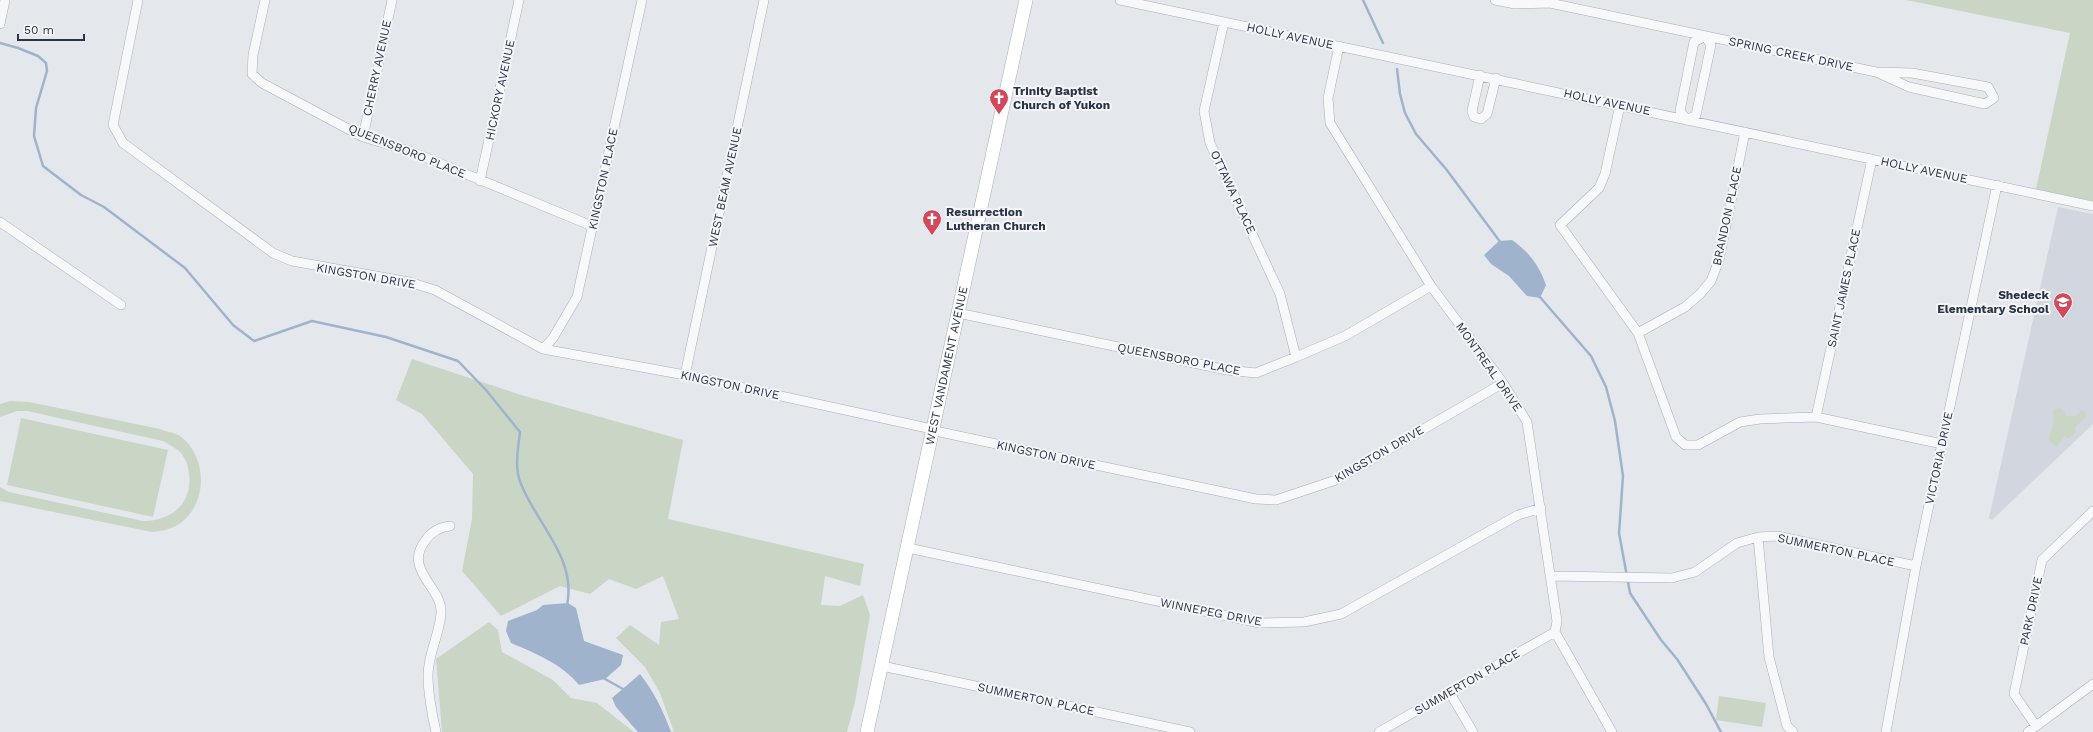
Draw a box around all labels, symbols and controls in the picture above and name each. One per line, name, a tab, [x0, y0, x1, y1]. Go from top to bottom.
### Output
scale bar	[18, 16, 84, 42]
street label: CHERRY AVENUE	[360, 18, 394, 117]
street label: HOLLY AVENUE	[1245, 20, 1335, 52]
text: 50 m	[24, 23, 54, 37]
street label: SPRING CREEK DRIVE	[1727, 34, 1855, 74]
street label: HICKORY AVENUE	[483, 38, 518, 142]
place label: Trinity Baptist Church of Yukon	[1013, 84, 1110, 112]
street label: HOLLY AVENUE	[1562, 86, 1652, 118]
church icon: Trinity Baptist Church of Yukon	[988, 87, 1010, 115]
street label: QUEENSBORO PLACE	[346, 121, 468, 181]
street label: WEST BEAM AVENUE	[705, 125, 745, 248]
street label: KINGSTON PLACE	[585, 127, 621, 231]
street label: OTTAWA PLACE	[1208, 148, 1259, 236]
street label: HOLLY AVENUE	[1879, 154, 1969, 186]
street label: BRANDON PLACE	[1710, 165, 1744, 267]
place label: Resurrection Lutheran Church	[946, 205, 1046, 233]
church icon: Resurrection Lutheran Church	[921, 208, 943, 236]
street label: SAINT JAMES PLACE	[1825, 227, 1863, 349]
street label: KINGSTON DRIVE	[315, 260, 417, 292]
street label: WEST VANDAMENT AVENUE	[923, 284, 971, 446]
place label: Shedeck Elementary School	[1937, 288, 2050, 316]
school or university icon: Shedeck Elementary School	[2052, 291, 2074, 319]
street label: MONTREAL DRIVE	[1453, 320, 1525, 414]
street label: QUEENSBORO PLACE	[1116, 340, 1242, 378]
street label: KINGSTON DRIVE	[679, 368, 781, 402]
street label: VICTORIA DRIVE	[1922, 410, 1956, 506]
street label: KINGSTON DRIVE	[1332, 423, 1426, 485]
street label: KINGSTON DRIVE	[995, 438, 1097, 472]
street label: SUMMERTON PLACE	[1776, 531, 1896, 569]
street label: PARK DRIVE	[2017, 575, 2045, 647]
street label: WINNEPEG DRIVE	[1159, 595, 1263, 629]
street label: SUMMERTON PLACE	[1412, 646, 1522, 718]
street label: SUMMERTON PLACE	[976, 680, 1096, 718]

